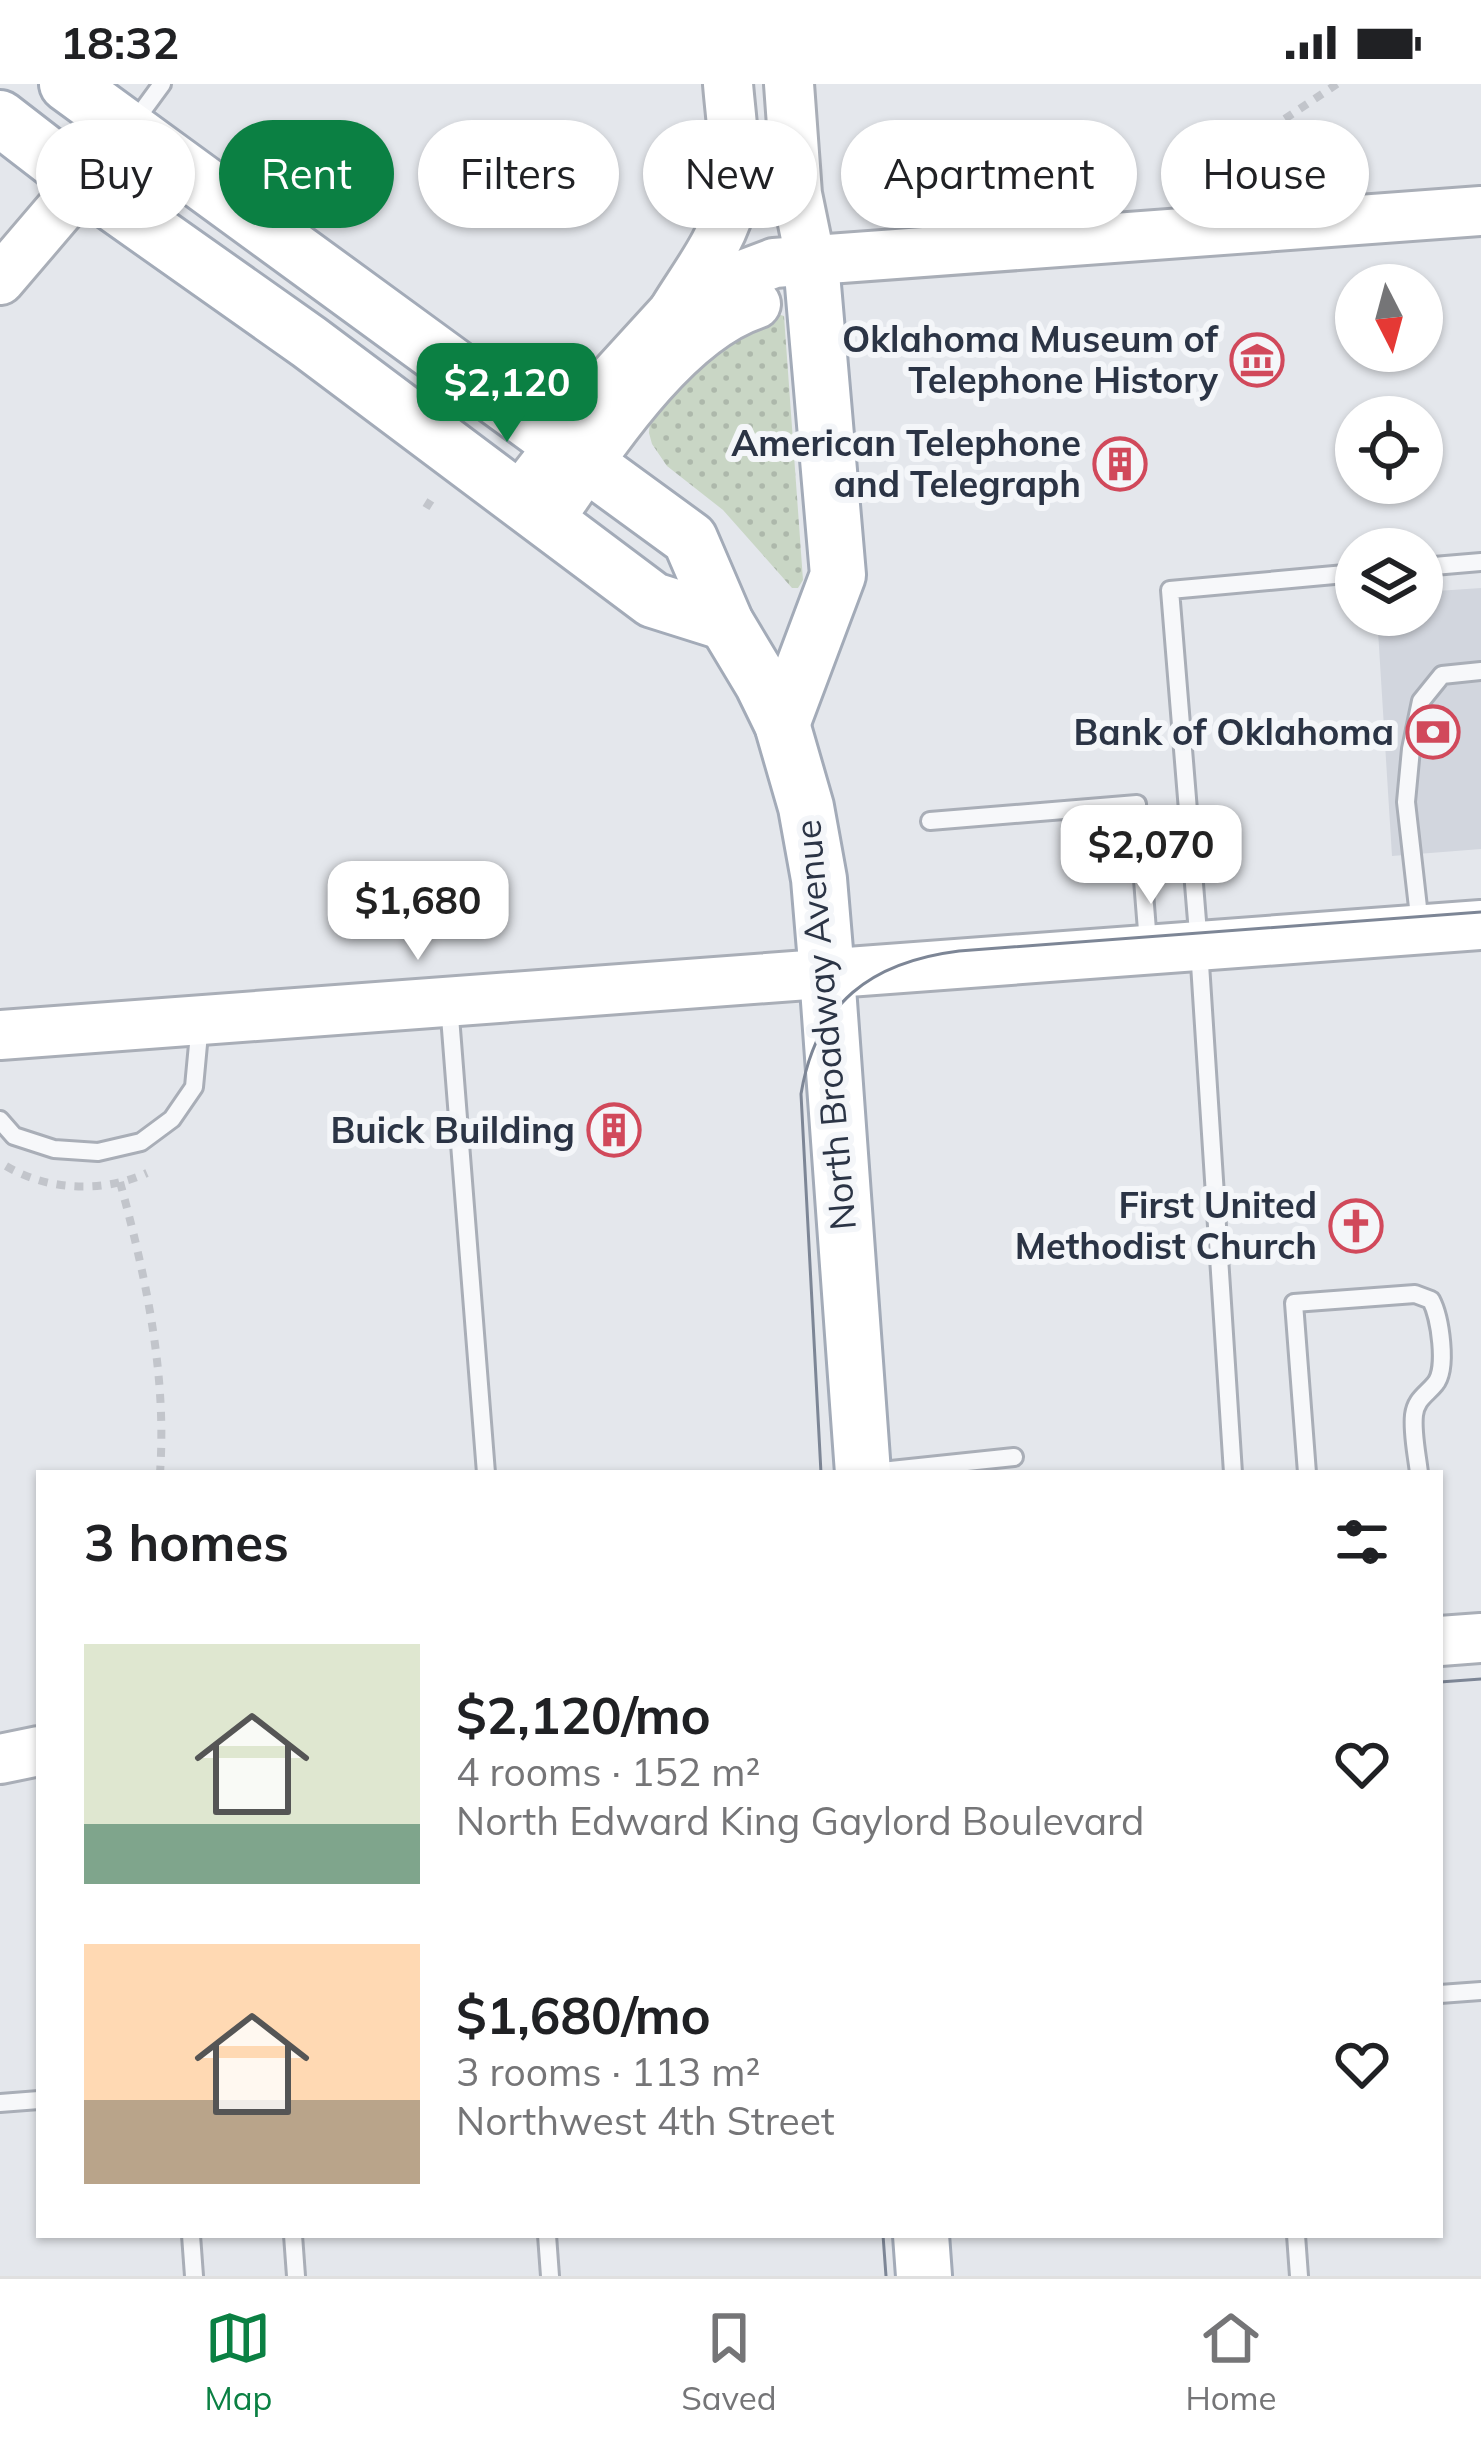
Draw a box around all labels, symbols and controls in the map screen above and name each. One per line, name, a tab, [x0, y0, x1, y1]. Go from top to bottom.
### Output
text: 18:32	[60, 14, 179, 70]
chip: Buy	[36, 120, 195, 228]
chip: Rent	[219, 120, 394, 228]
chip: Filters	[418, 120, 619, 228]
chip: New	[643, 120, 817, 228]
chip: Apartment	[841, 120, 1137, 228]
chip: House	[1161, 120, 1369, 228]
north arrow	[1335, 264, 1443, 372]
map controls	[1335, 264, 1443, 636]
place label: Oklahoma Museum of Telephone History	[842, 316, 1219, 402]
museum icon: Oklahoma Museum of Telephone History	[1229, 332, 1285, 388]
pin: $2,120	[409, 343, 605, 445]
text: $2,120	[444, 357, 570, 406]
button: locate	[1335, 396, 1443, 504]
place label: American Telephone and Telegraph	[731, 420, 1081, 506]
building icon: American Telephone and Telegraph	[1092, 436, 1148, 492]
button: layers	[1335, 528, 1443, 636]
bank icon: Bank of Oklahoma	[1405, 704, 1461, 760]
place label: Bank of Oklahoma	[1074, 709, 1394, 754]
pin: $2,070	[1053, 805, 1249, 907]
street label: North Broadway Avenue	[784, 818, 865, 1232]
text: $2,070	[1088, 819, 1214, 868]
pin: $1,680	[320, 861, 516, 963]
text: $1,680	[355, 875, 481, 924]
building icon: Buick Building	[586, 1102, 642, 1158]
place label: Buick Building	[331, 1107, 575, 1152]
place label: First United Methodist Church	[1015, 1182, 1317, 1268]
church icon: First United Methodist Church	[1328, 1198, 1384, 1254]
icon: filters	[1329, 1509, 1395, 1575]
text: 3 homes	[84, 1510, 289, 1574]
text: $2,120/mo	[456, 1683, 711, 1747]
icon: home	[180, 1692, 324, 1836]
icon: heart	[1329, 1731, 1395, 1797]
text: 4 rooms · 152 m²	[456, 1747, 760, 1796]
text: North Edward King Gaylord Boulevard	[456, 1796, 1144, 1845]
text: $1,680/mo	[456, 1983, 711, 2047]
icon: home	[180, 1992, 324, 2136]
icon: heart	[1329, 2031, 1395, 2097]
text: 3 rooms · 113 m²	[456, 2047, 760, 2096]
text: Northwest 4th Street	[456, 2096, 835, 2145]
tab: Map	[204, 2305, 272, 2418]
tab: Saved	[681, 2305, 777, 2418]
tab: Home	[1185, 2305, 1277, 2418]

